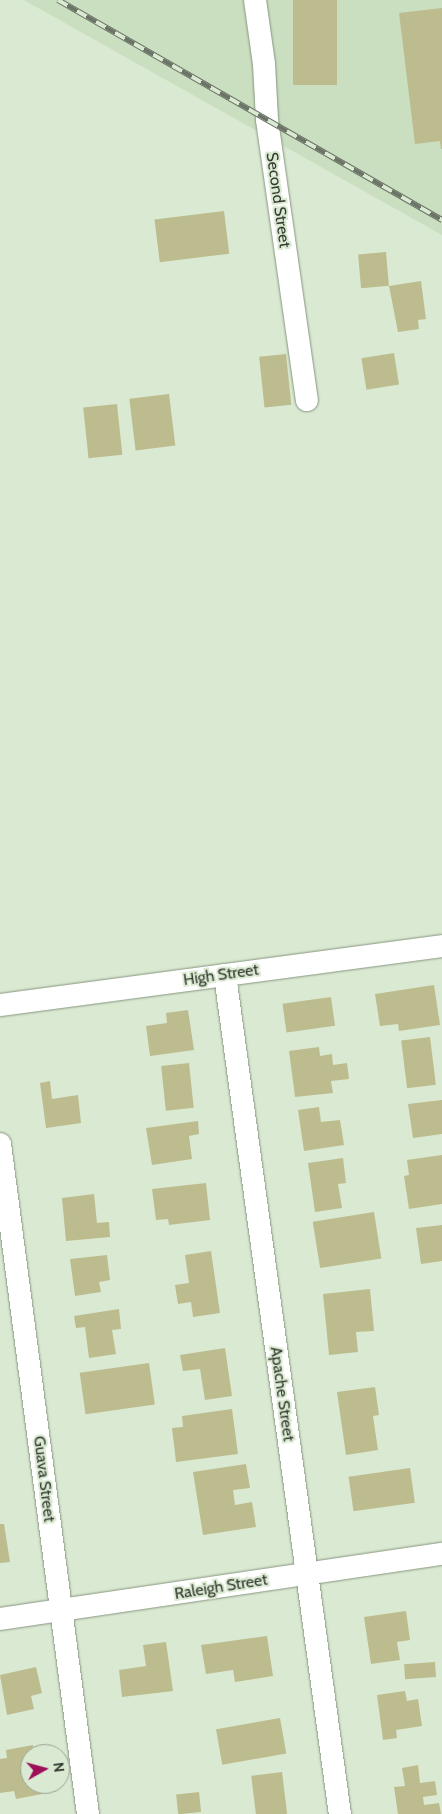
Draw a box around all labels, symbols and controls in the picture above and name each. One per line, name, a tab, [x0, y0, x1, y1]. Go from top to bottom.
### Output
street label: Second Street	[262, 151, 294, 249]
street label: High Street	[182, 960, 260, 990]
street label: Apache Street	[266, 1345, 298, 1443]
street label: Guava Street	[29, 1435, 59, 1523]
street label: Raleigh Street	[173, 1570, 269, 1604]
north arrow	[20, 1744, 70, 1794]
text: N	[49, 1761, 68, 1773]

